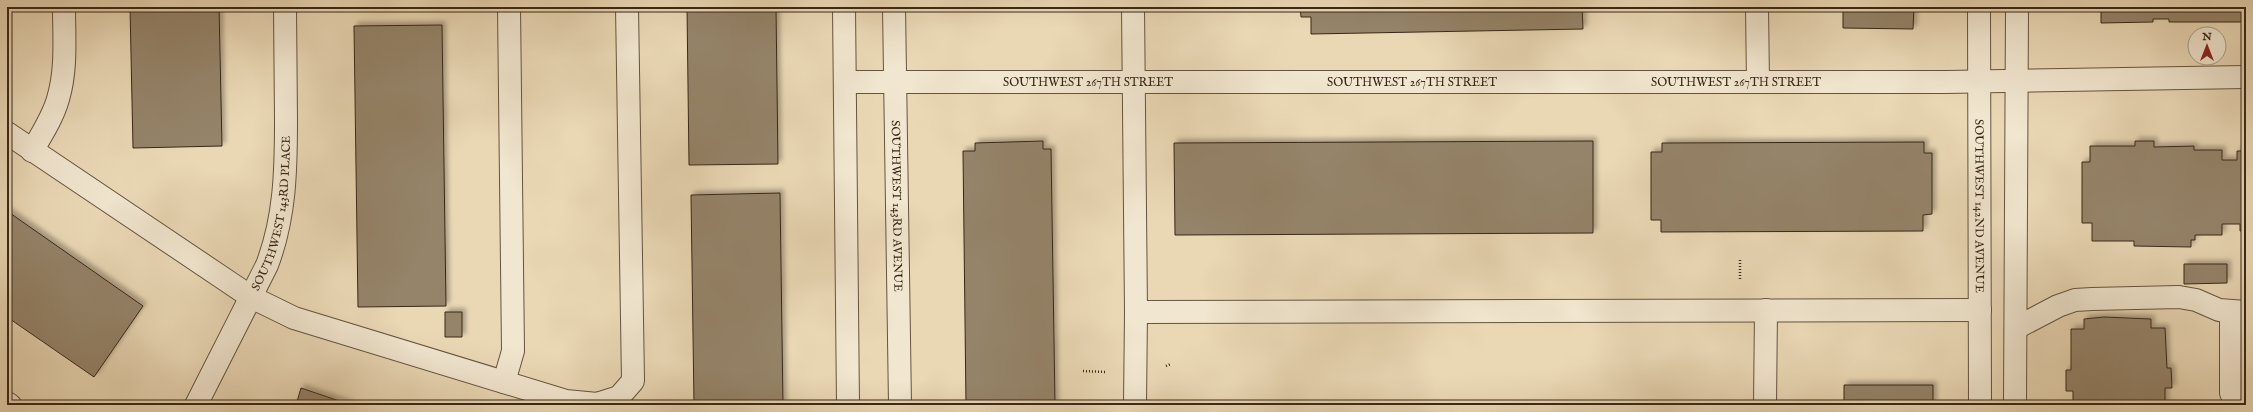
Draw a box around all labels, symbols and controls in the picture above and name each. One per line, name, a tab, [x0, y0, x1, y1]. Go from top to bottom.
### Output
north arrow	[2187, 26, 2227, 66]
text: N	[2201, 30, 2212, 44]
street label: SOUTHWEST 267TH STREET	[1003, 75, 1173, 90]
street label: SOUTHWEST 267TH STREET	[1327, 75, 1497, 90]
street label: SOUTHWEST 267TH STREET	[1651, 75, 1821, 90]
street label: SOUTHWEST 142ND AVENUE	[1971, 119, 1987, 293]
street label: SOUTHWEST 143RD AVENUE	[888, 120, 905, 292]
street label: SOUTHWEST 143RD PLACE	[248, 136, 294, 293]

